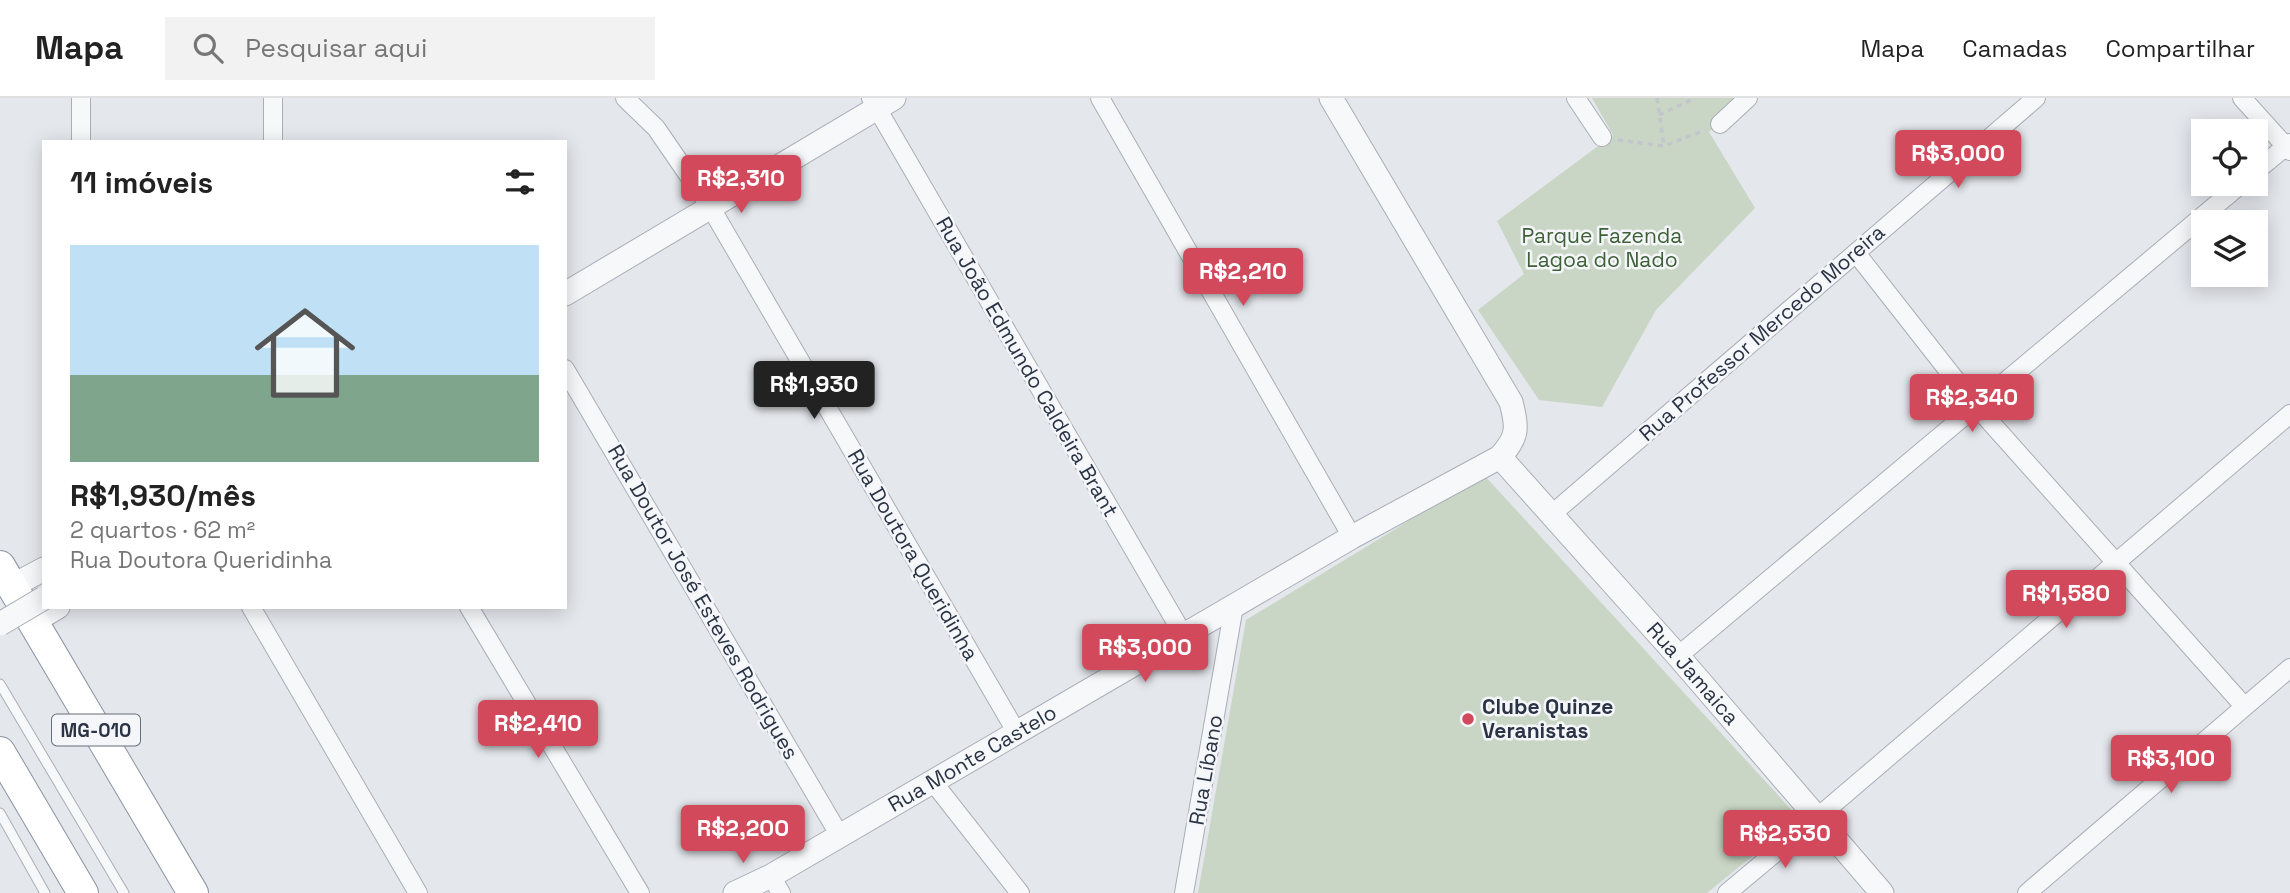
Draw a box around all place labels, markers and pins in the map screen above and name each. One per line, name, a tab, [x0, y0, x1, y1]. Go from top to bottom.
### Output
pin: R$3,000	[1893, 130, 2023, 190]
pin: R$2,310	[676, 156, 806, 215]
pin: R$2,210	[1178, 248, 1308, 308]
pin: R$1,930	[749, 362, 879, 421]
pin: R$2,340	[1907, 374, 2037, 434]
pin: R$1,580	[2001, 570, 2131, 630]
pin: R$3,000	[1080, 624, 1210, 684]
place label: Clube Quinze Veranistas	[1482, 693, 1613, 744]
pin: R$2,410	[473, 700, 603, 760]
marker: Clube Quinze Veranistas	[1460, 711, 1476, 727]
pin: R$3,100	[2106, 736, 2236, 795]
pin: R$2,200	[678, 806, 808, 865]
pin: R$2,530	[1720, 810, 1850, 870]

